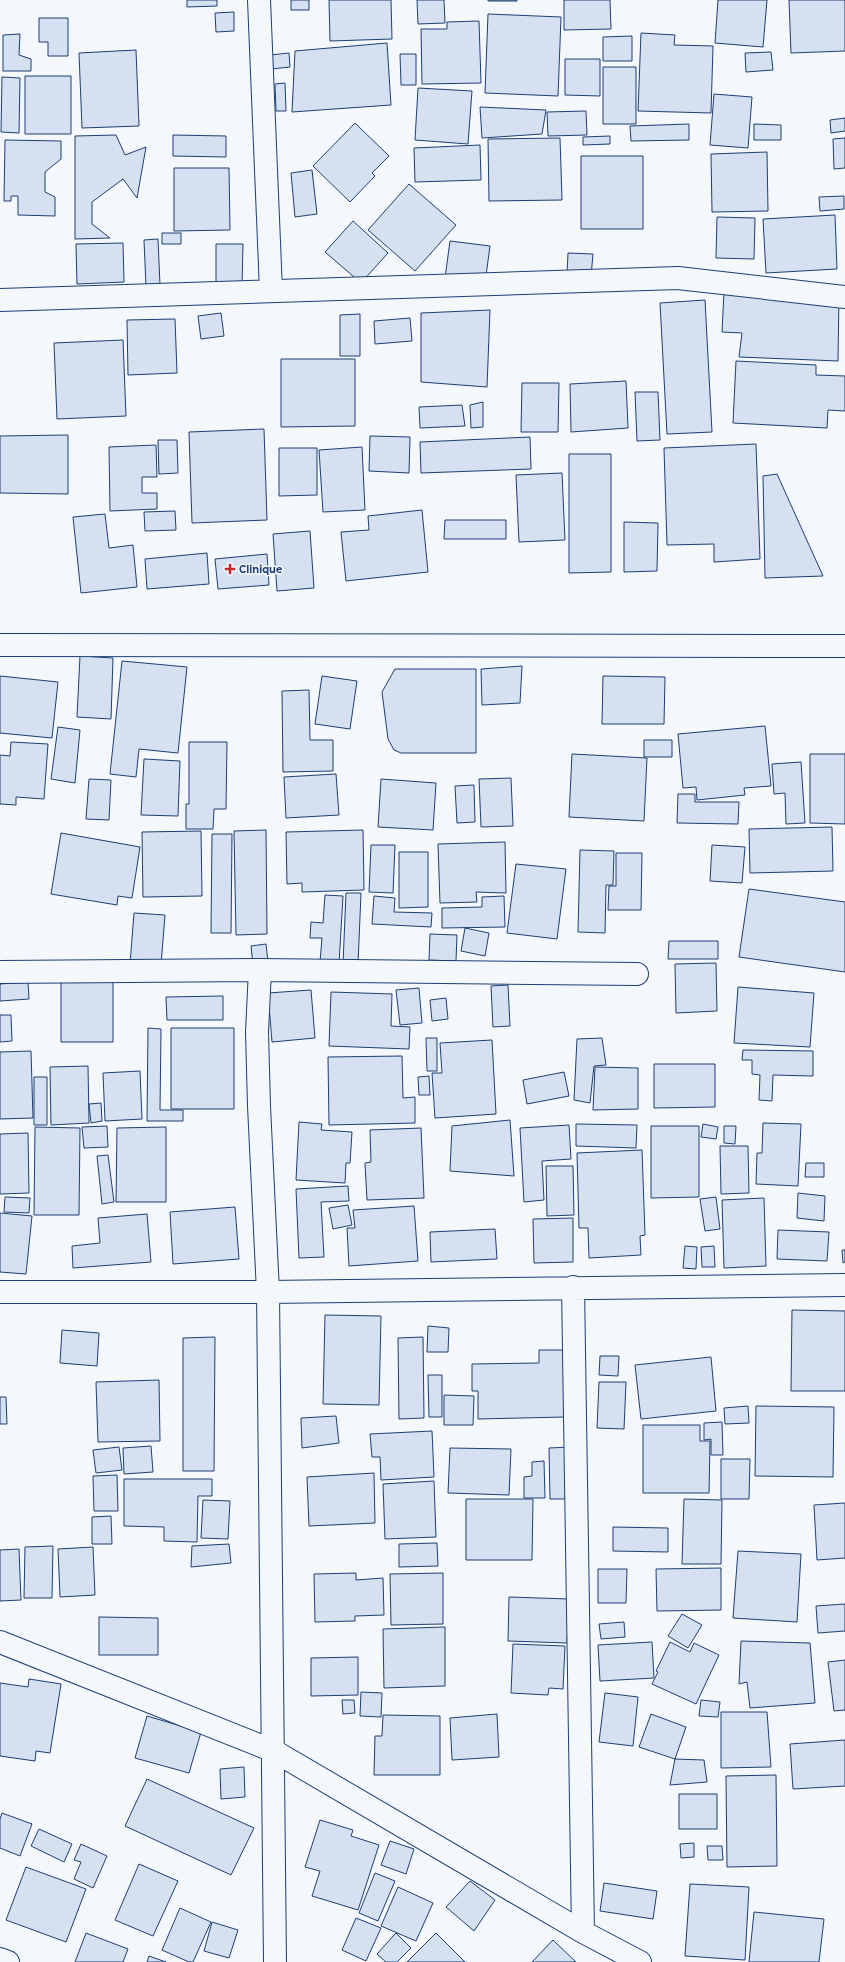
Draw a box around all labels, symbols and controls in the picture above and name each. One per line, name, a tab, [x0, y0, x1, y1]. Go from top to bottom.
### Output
marker: Clinique	[224, 563, 236, 575]
place label: Clinique	[239, 563, 282, 576]

